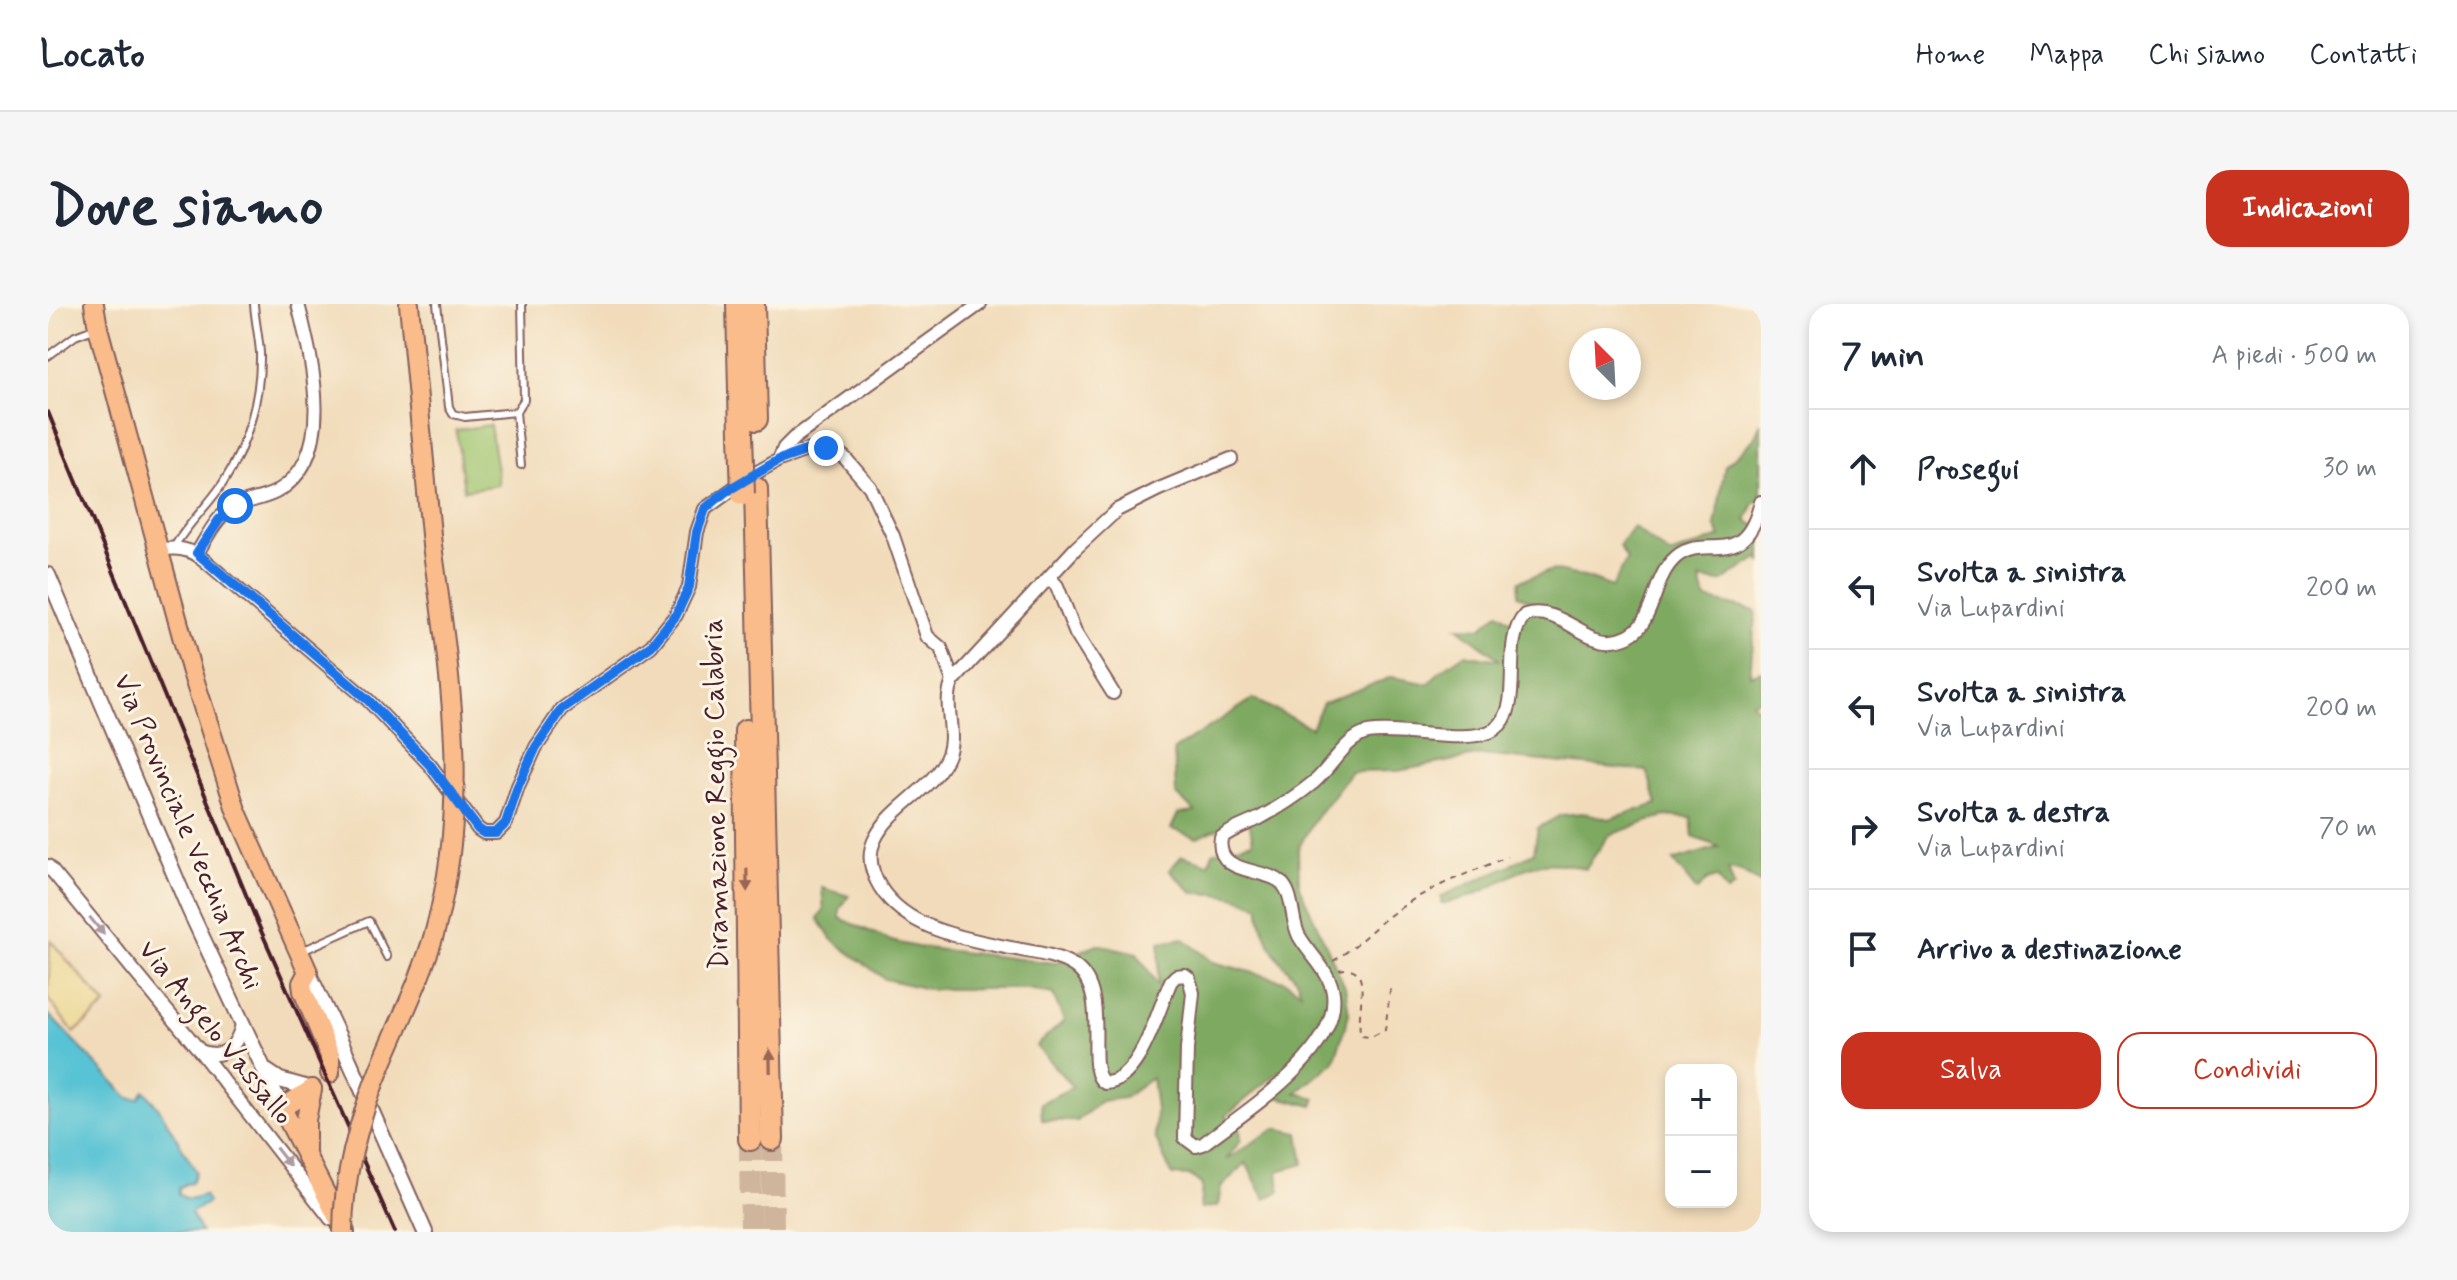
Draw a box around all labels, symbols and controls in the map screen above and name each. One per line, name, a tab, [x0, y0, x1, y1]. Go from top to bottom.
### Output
text: Locato	[40, 31, 145, 80]
text: Home	[1916, 37, 1985, 74]
text: Mappa	[2029, 37, 2104, 74]
text: Chi siamo	[2148, 37, 2265, 74]
text: Contatti	[2309, 37, 2417, 74]
button: Indicazioni	[2206, 170, 2409, 247]
text: Dove siamo	[48, 172, 323, 245]
north arrow	[1569, 328, 1641, 400]
text: 7 min	[1841, 334, 1925, 379]
text: A piedi · 500 m	[2211, 339, 2377, 373]
route end	[808, 430, 844, 466]
icon: ahead	[1841, 447, 1885, 491]
text: Prosegui	[1917, 450, 2019, 489]
text: 30 m	[2323, 452, 2377, 486]
route start	[217, 488, 253, 524]
text: Svolta a sinistra	[1917, 553, 2127, 592]
icon: left	[1841, 567, 1885, 611]
text: 200 m	[2306, 572, 2377, 606]
text: Via Lupardini	[1917, 592, 2065, 626]
street label: Diramazione Reggio Calabria	[695, 618, 742, 970]
street label: Via Provinciale Vecchia Archi	[104, 668, 270, 996]
text: Svolta a sinistra	[1917, 673, 2127, 712]
icon: left	[1841, 687, 1885, 731]
text: 200 m	[2306, 692, 2377, 726]
text: Via Lupardini	[1917, 712, 2065, 746]
text: Svolta a destra	[1917, 793, 2110, 832]
icon: right	[1841, 807, 1885, 851]
text: 70 m	[2319, 812, 2377, 846]
text: Via Lupardini	[1917, 832, 2065, 866]
one-way arrow	[741, 868, 754, 893]
one-way arrow	[89, 916, 105, 936]
icon: arrive	[1841, 927, 1885, 971]
text: Arrivo a destinazione	[1917, 930, 2182, 969]
street label: Via Angelo Vassallo	[127, 933, 301, 1135]
button: Salva	[1841, 1032, 2101, 1109]
button: Condividi	[2117, 1032, 2377, 1109]
one-way arrow	[763, 1048, 776, 1073]
map controls	[1665, 1064, 1737, 1208]
button: +	[1665, 1064, 1737, 1136]
button: −	[1665, 1136, 1737, 1208]
one-way arrow	[274, 1147, 290, 1167]

